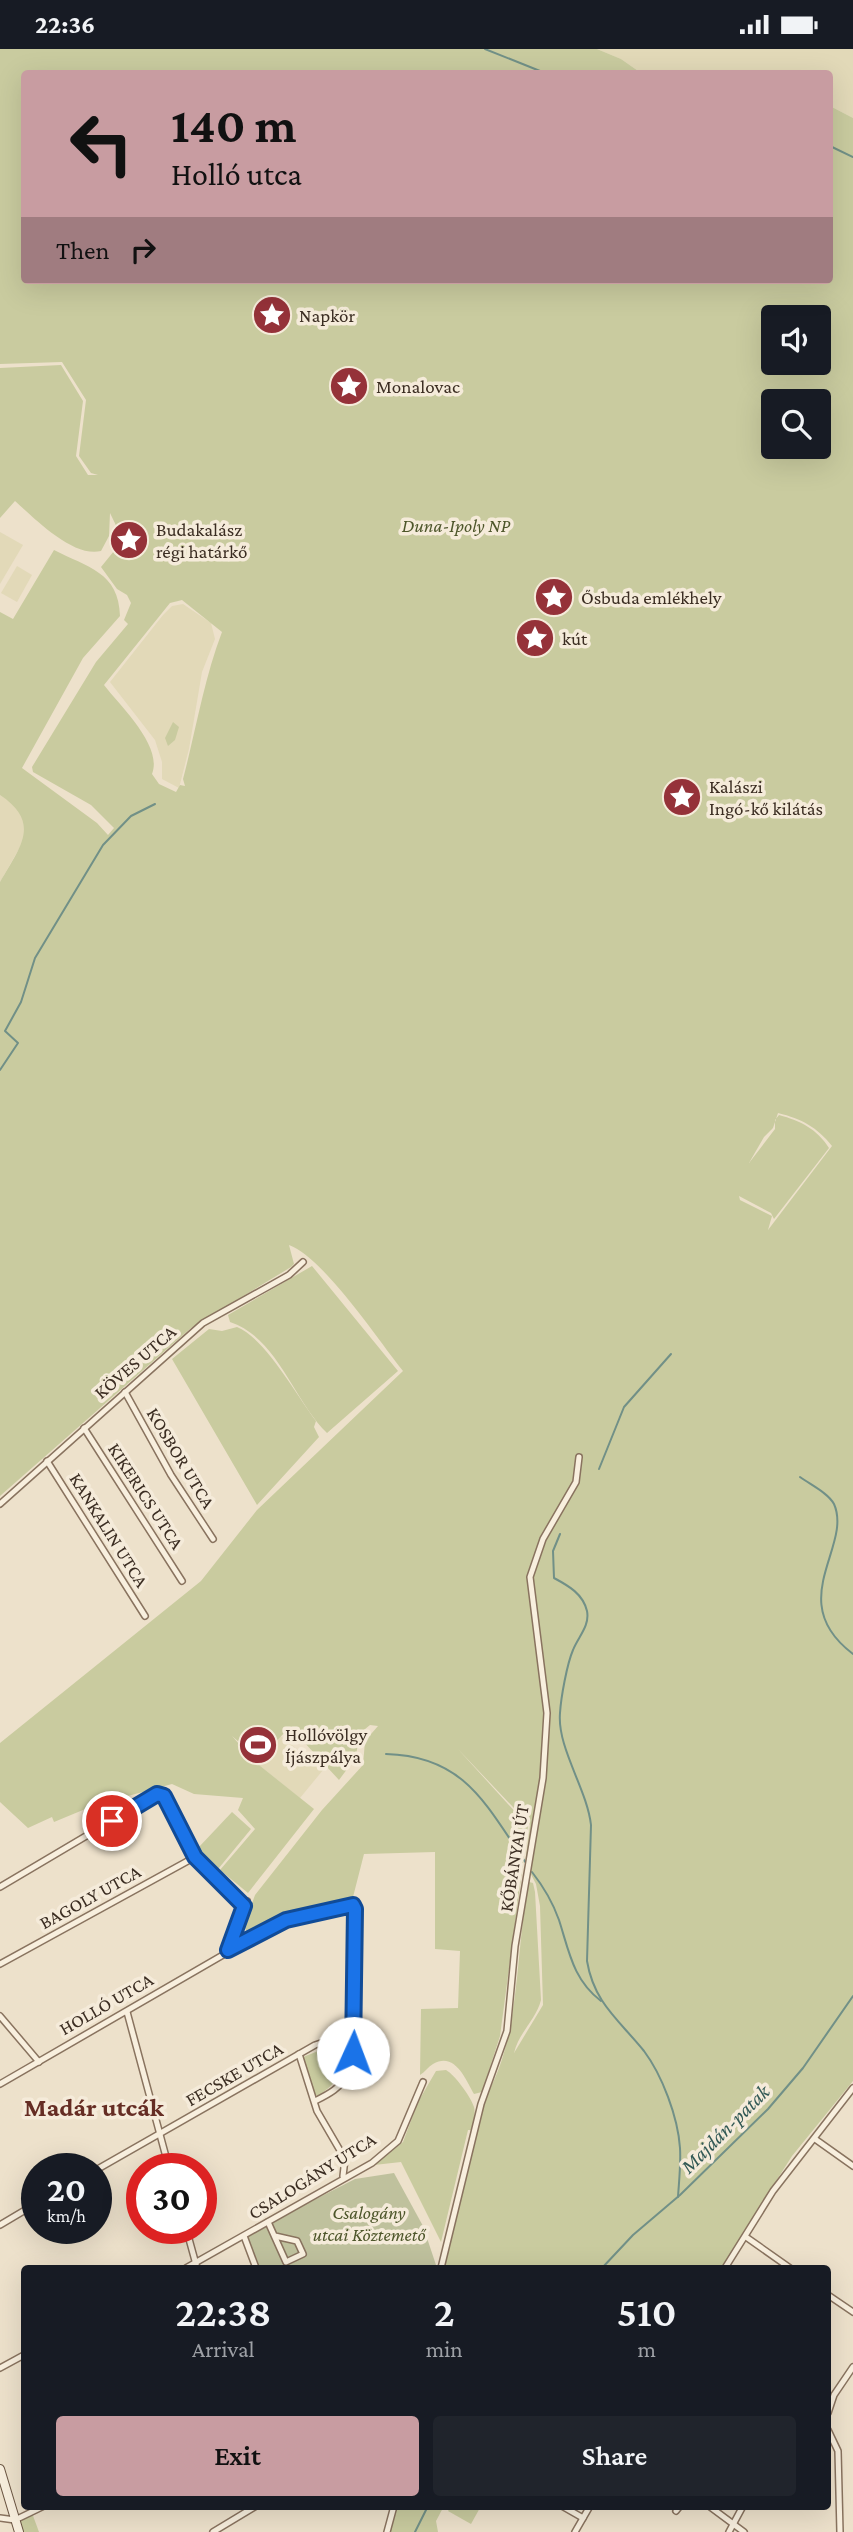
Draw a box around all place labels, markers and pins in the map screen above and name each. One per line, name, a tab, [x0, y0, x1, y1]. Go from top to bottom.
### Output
place icon: Napkör	[251, 294, 293, 336]
place label: Napkör	[299, 305, 356, 326]
place icon: Monalovac	[328, 365, 370, 407]
place label: Monalovac	[376, 376, 460, 397]
place icon: Budakalász régi határkő	[108, 519, 150, 561]
place label: Budakalász régi határkő	[156, 519, 247, 562]
place icon: Ősbuda emlékhely	[533, 576, 575, 618]
place label: Ősbuda emlékhely	[581, 587, 722, 608]
place icon: kút	[514, 617, 556, 659]
place label: kút	[562, 628, 588, 649]
place icon: Kalászi Ingó-kő kilátás	[661, 776, 703, 818]
place label: Kalászi Ingó-kő kilátás	[709, 776, 823, 819]
sports icon: Hollóvölgy Íjászpálya	[237, 1724, 279, 1766]
place label: Hollóvölgy Íjászpálya	[285, 1724, 367, 1768]
pin	[82, 1791, 142, 1851]

